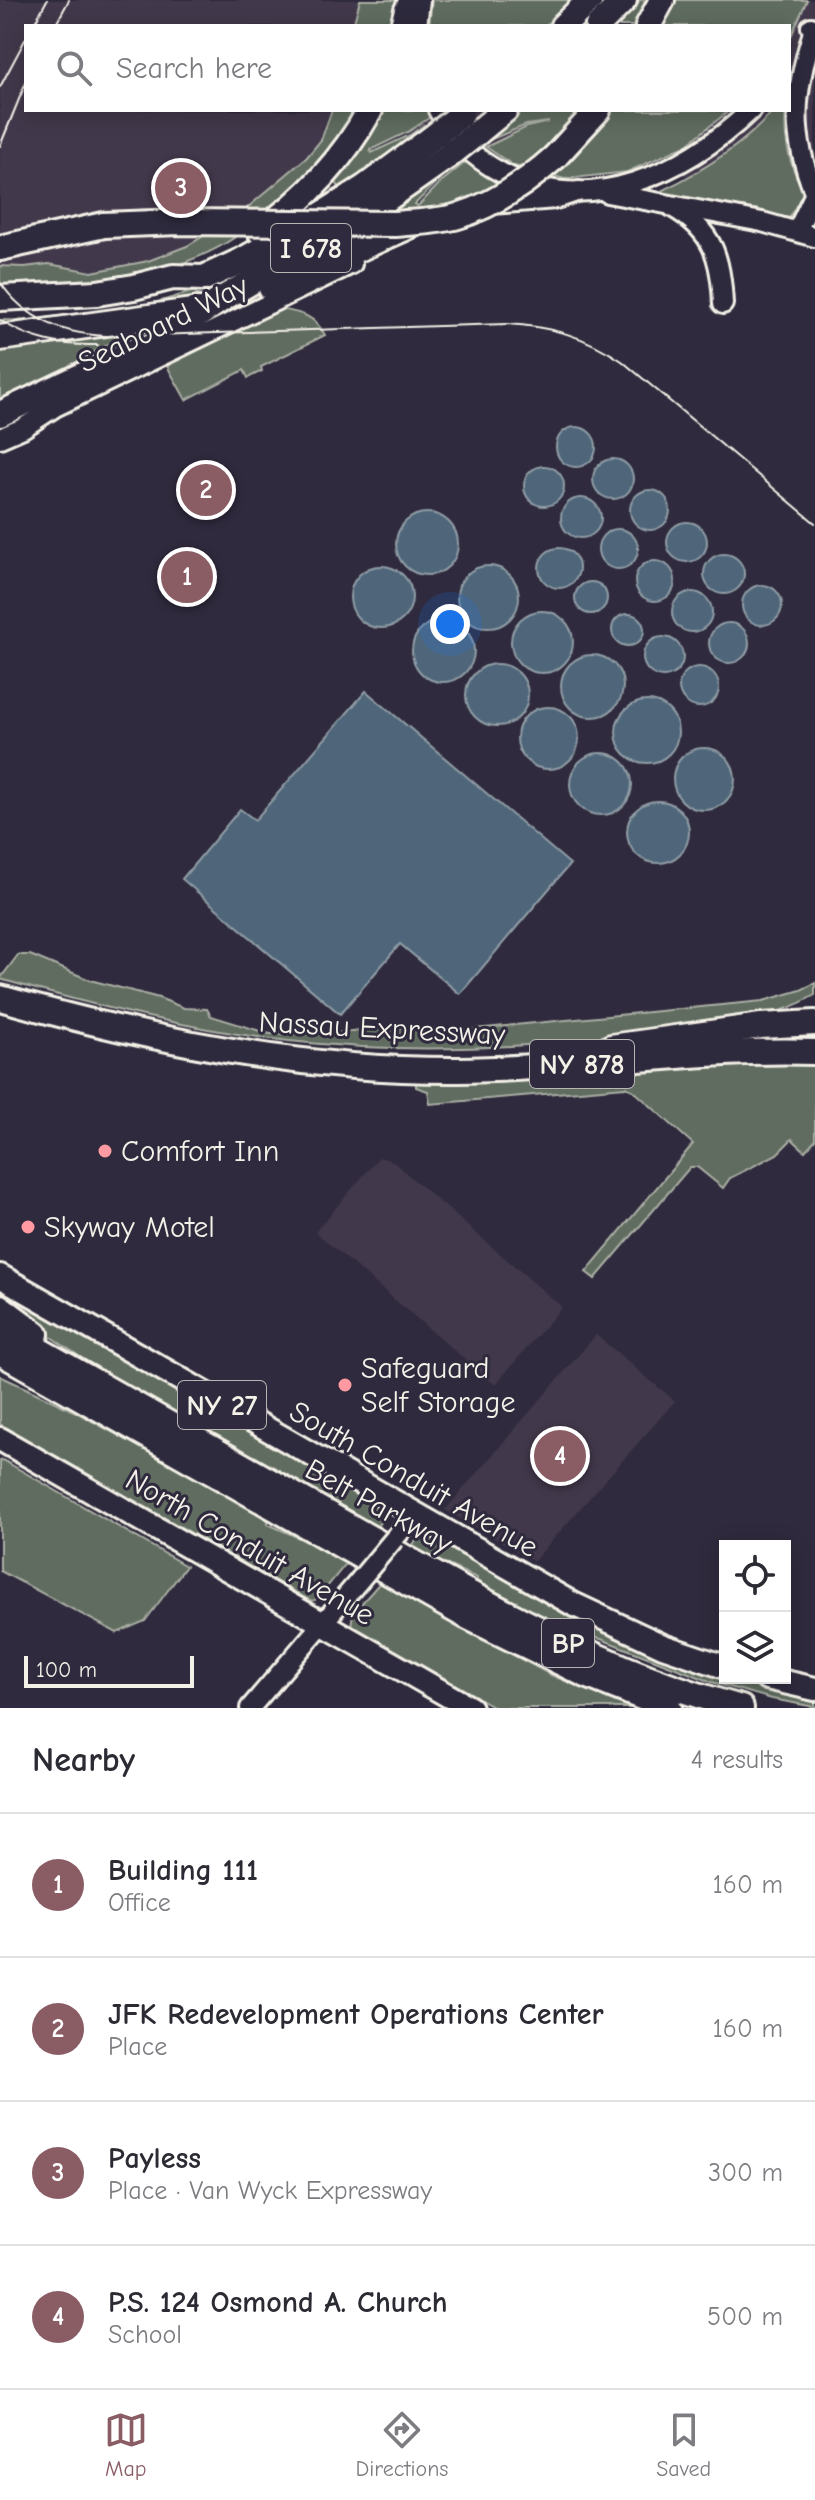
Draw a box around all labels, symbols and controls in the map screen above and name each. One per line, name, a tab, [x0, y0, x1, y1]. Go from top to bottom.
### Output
search box	[24, 24, 791, 112]
icon: search	[52, 46, 96, 90]
text: Search here	[116, 51, 272, 86]
pin: 3	[155, 158, 207, 218]
road number: I 678	[271, 224, 351, 272]
street label: Seaboard Way	[73, 268, 254, 381]
pin: 2	[180, 460, 232, 520]
pin: 1	[161, 547, 213, 607]
your location	[430, 604, 470, 644]
street label: Nassau Expressway	[258, 1005, 507, 1052]
road number: NY 878	[530, 1040, 634, 1088]
place label: Comfort Inn	[121, 1134, 279, 1169]
marker: Comfort Inn	[96, 1142, 114, 1160]
place label: Skyway Motel	[44, 1210, 215, 1245]
marker: Skyway Motel	[19, 1218, 37, 1236]
place label: Safeguard Self Storage	[361, 1351, 515, 1420]
marker: Safeguard Self Storage	[336, 1376, 354, 1394]
road number: NY 27	[178, 1381, 266, 1429]
street label: South Conduit Avenue	[283, 1394, 544, 1565]
pin: 4	[534, 1426, 586, 1486]
street label: Belt Parkway	[299, 1452, 459, 1561]
street label: North Conduit Avenue	[119, 1462, 380, 1633]
map controls	[719, 1540, 791, 1684]
button: locate	[719, 1540, 791, 1612]
button: layers	[719, 1612, 791, 1684]
road number: BP	[542, 1619, 594, 1667]
scale bar	[24, 1652, 194, 1688]
text: 100 m	[36, 1657, 97, 1683]
text: Nearby	[32, 1740, 135, 1780]
text: 4 results	[691, 1745, 783, 1775]
text: Building 111	[108, 1853, 258, 1888]
text: 1	[53, 1870, 63, 1900]
text: 160 m	[713, 1870, 783, 1900]
text: Office	[108, 1888, 171, 1918]
text: JFK Redevelopment Operations Center	[108, 1997, 604, 2032]
text: 2	[52, 2014, 64, 2044]
text: 160 m	[713, 2014, 783, 2044]
text: Place	[108, 2032, 167, 2062]
text: Payless	[108, 2141, 201, 2176]
text: 3	[52, 2158, 64, 2188]
text: 300 m	[708, 2158, 783, 2188]
text: Place · Van Wyck Expressway	[108, 2176, 432, 2206]
text: P.S. 124 Osmond A. Church	[108, 2285, 448, 2320]
text: 4	[52, 2302, 64, 2332]
text: 500 m	[707, 2302, 783, 2332]
text: School	[108, 2320, 182, 2350]
tab: Map	[104, 2408, 148, 2482]
tab: Directions	[356, 2408, 449, 2482]
tab: Saved	[656, 2408, 711, 2482]

